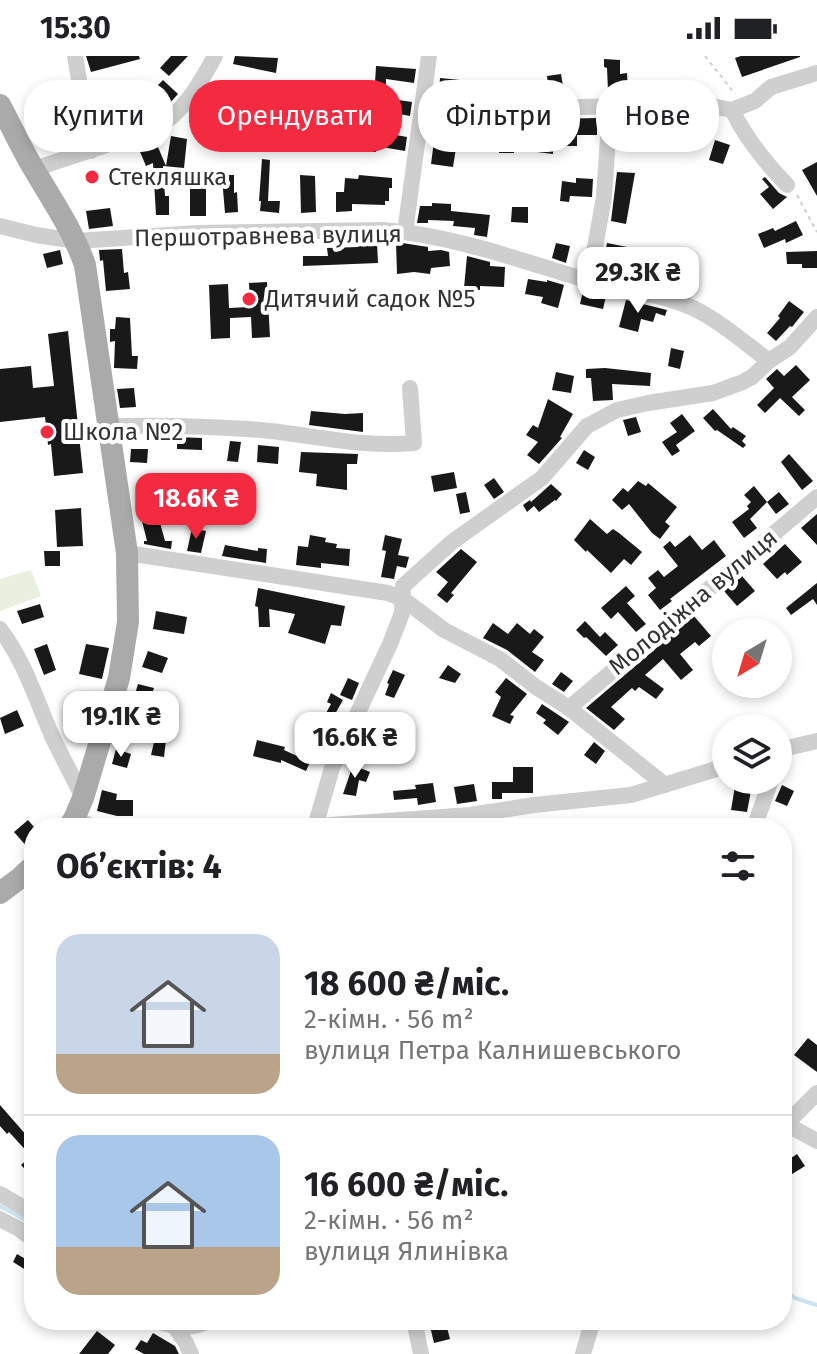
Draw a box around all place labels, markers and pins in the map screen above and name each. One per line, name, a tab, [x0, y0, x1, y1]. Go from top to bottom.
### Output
place label: Стекляшка	[108, 163, 227, 191]
marker: Стекляшка	[83, 168, 101, 186]
pin: 29.3K ₴	[564, 247, 712, 315]
place label: Дитячий садок №5	[264, 285, 475, 313]
marker: Дитячий садок №5	[240, 290, 258, 308]
place label: Школа №2	[63, 418, 183, 446]
marker: Школа №2	[38, 423, 56, 441]
pin: 18.6K ₴	[122, 473, 270, 541]
pin: 19.1K ₴	[47, 691, 195, 759]
pin: 16.6K ₴	[281, 712, 429, 780]

